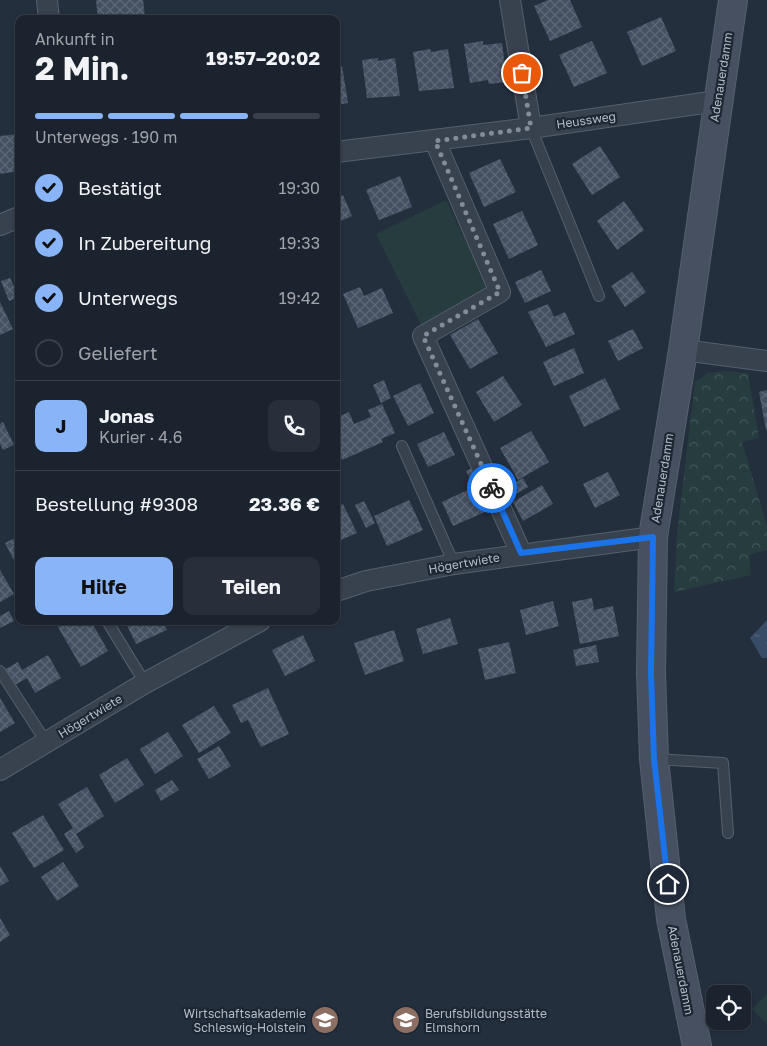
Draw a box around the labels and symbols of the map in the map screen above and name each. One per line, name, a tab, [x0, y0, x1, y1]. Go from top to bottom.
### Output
street label: Adenauerdamm	[707, 31, 735, 123]
pin	[501, 52, 543, 94]
street label: Heussweg	[555, 108, 617, 132]
street label: Adenauerdamm	[648, 432, 676, 524]
courier	[467, 463, 517, 513]
street label: Högertwiete	[427, 549, 501, 577]
street label: Högertwiete	[55, 691, 125, 741]
pin	[647, 863, 689, 905]
street label: Adenauerdamm	[665, 924, 697, 1016]
school or university icon: Wirtschaftsakademie Schleswig-Holstein	[310, 1005, 340, 1035]
school or university icon: Berufsbildungsstätte Elmshorn	[391, 1005, 421, 1035]
place label: Wirtschaftsakademie Schleswig-Holstein	[183, 1006, 306, 1035]
place label: Berufsbildungsstätte Elmshorn	[425, 1006, 547, 1035]

